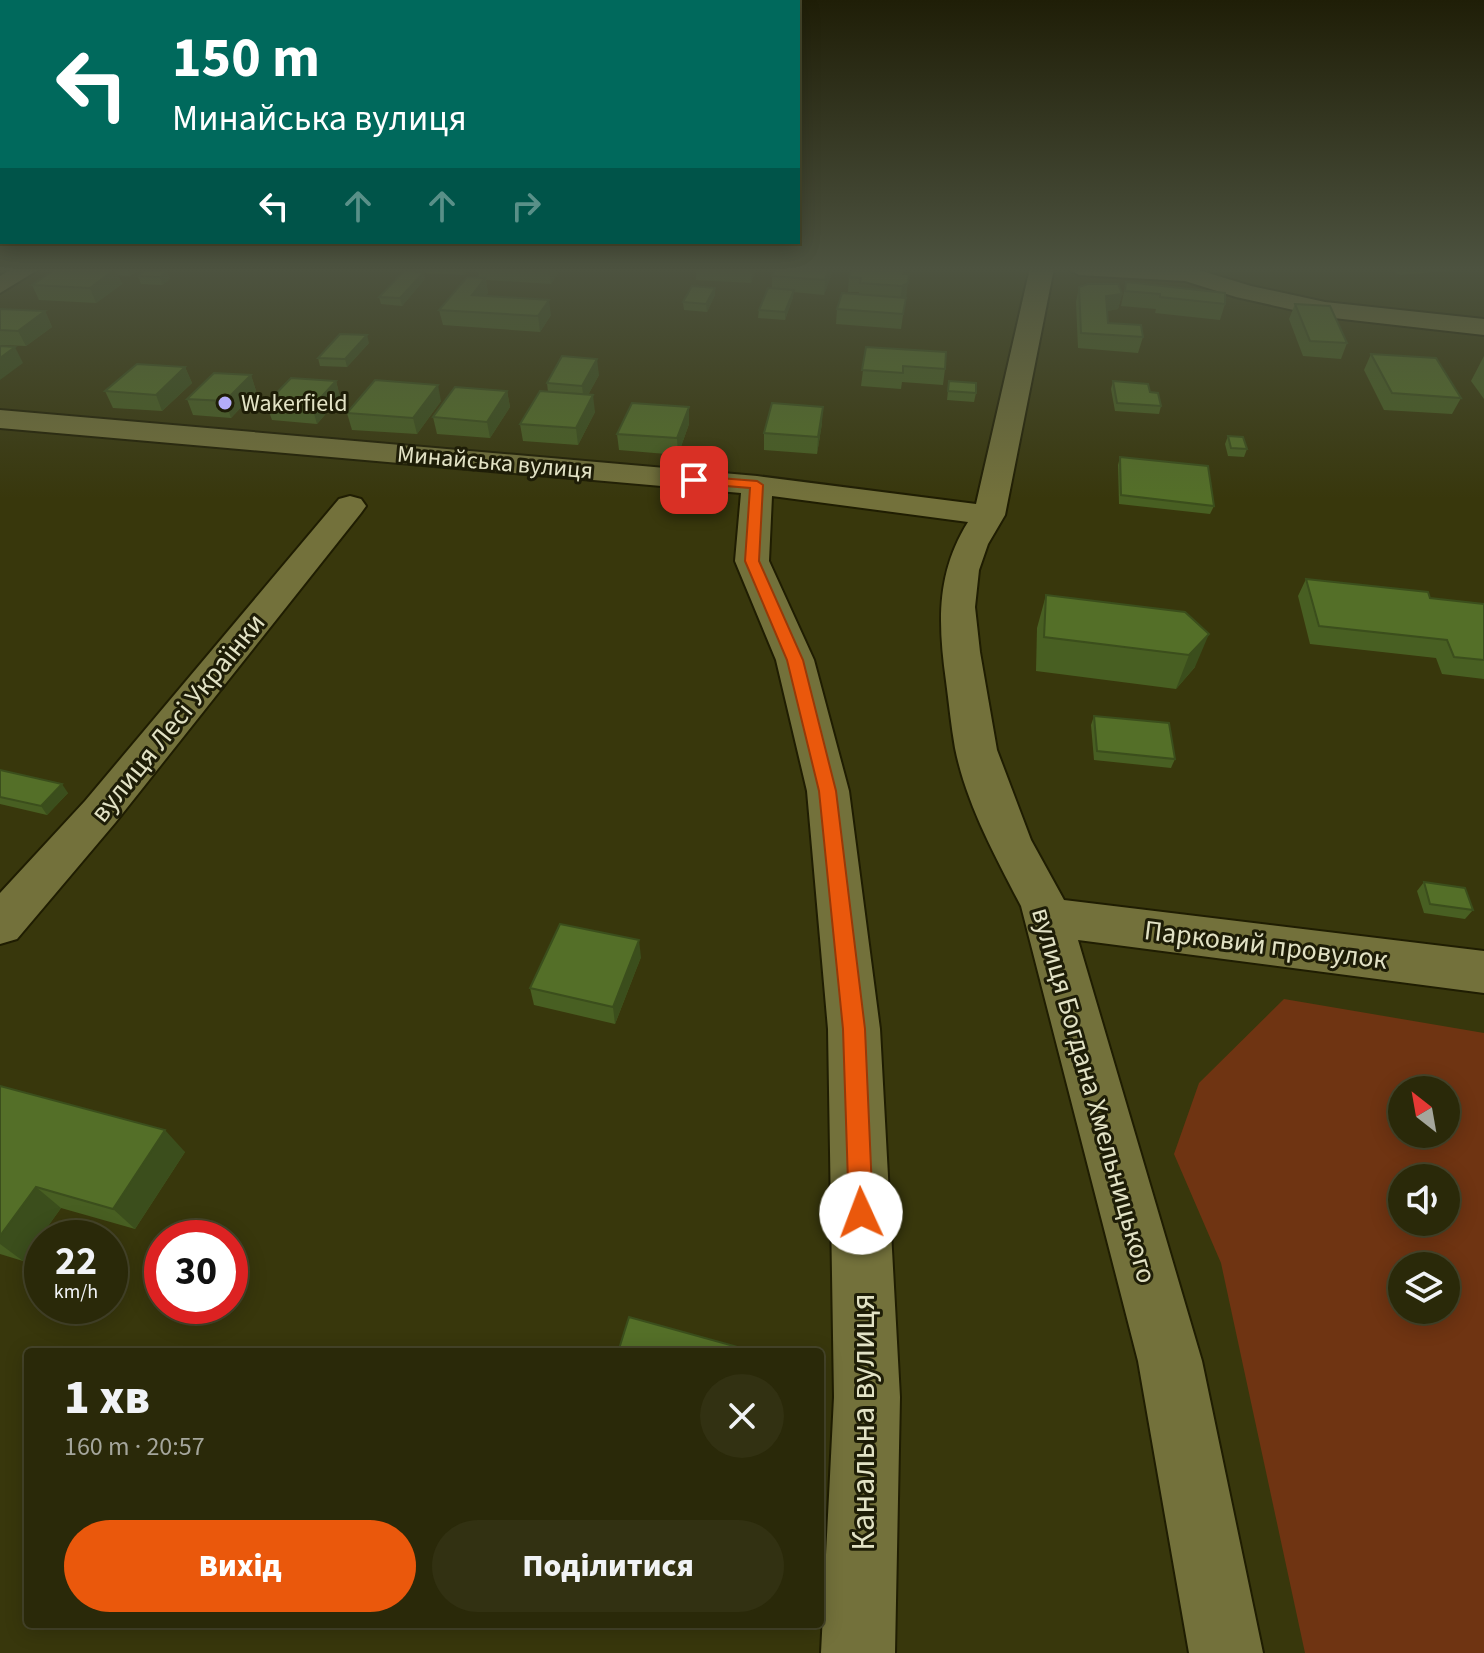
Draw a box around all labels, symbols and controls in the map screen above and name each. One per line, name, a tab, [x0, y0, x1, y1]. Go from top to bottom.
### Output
text: 150 m	[172, 19, 320, 98]
icon: left	[40, 32, 144, 136]
text: Минайська вулиця	[172, 93, 467, 144]
icon: left	[252, 184, 296, 228]
icon: ahead	[336, 184, 380, 228]
icon: ahead	[420, 184, 464, 228]
icon: right	[504, 184, 548, 228]
place label: Wakerfield	[241, 386, 348, 421]
marker: Wakerfield	[216, 394, 234, 412]
street label: Минайська вулиця	[396, 436, 594, 488]
pin	[660, 446, 728, 514]
icon: arrive	[672, 458, 716, 502]
street label: вулиця Лесі Українки	[81, 604, 275, 831]
street label: вулиця Богдана Хмельницького	[1021, 903, 1167, 1288]
street label: Парковий провулок	[1142, 910, 1390, 980]
north arrow	[1388, 1076, 1460, 1148]
map controls	[1388, 1076, 1460, 1324]
button: sound	[1388, 1164, 1460, 1236]
position arrow	[819, 1171, 903, 1255]
speed limit sign: 30	[144, 1220, 248, 1324]
text: 22	[55, 1233, 97, 1290]
button: layers	[1388, 1252, 1460, 1324]
text: km/h	[54, 1278, 98, 1306]
street label: Канальна вулиця	[839, 1293, 888, 1551]
text: 1 хв	[64, 1364, 150, 1432]
button: close	[700, 1374, 784, 1458]
text: 160 m · 20:57	[64, 1428, 205, 1465]
button: Вихід	[64, 1520, 416, 1612]
button: Поділитися	[432, 1520, 784, 1612]

